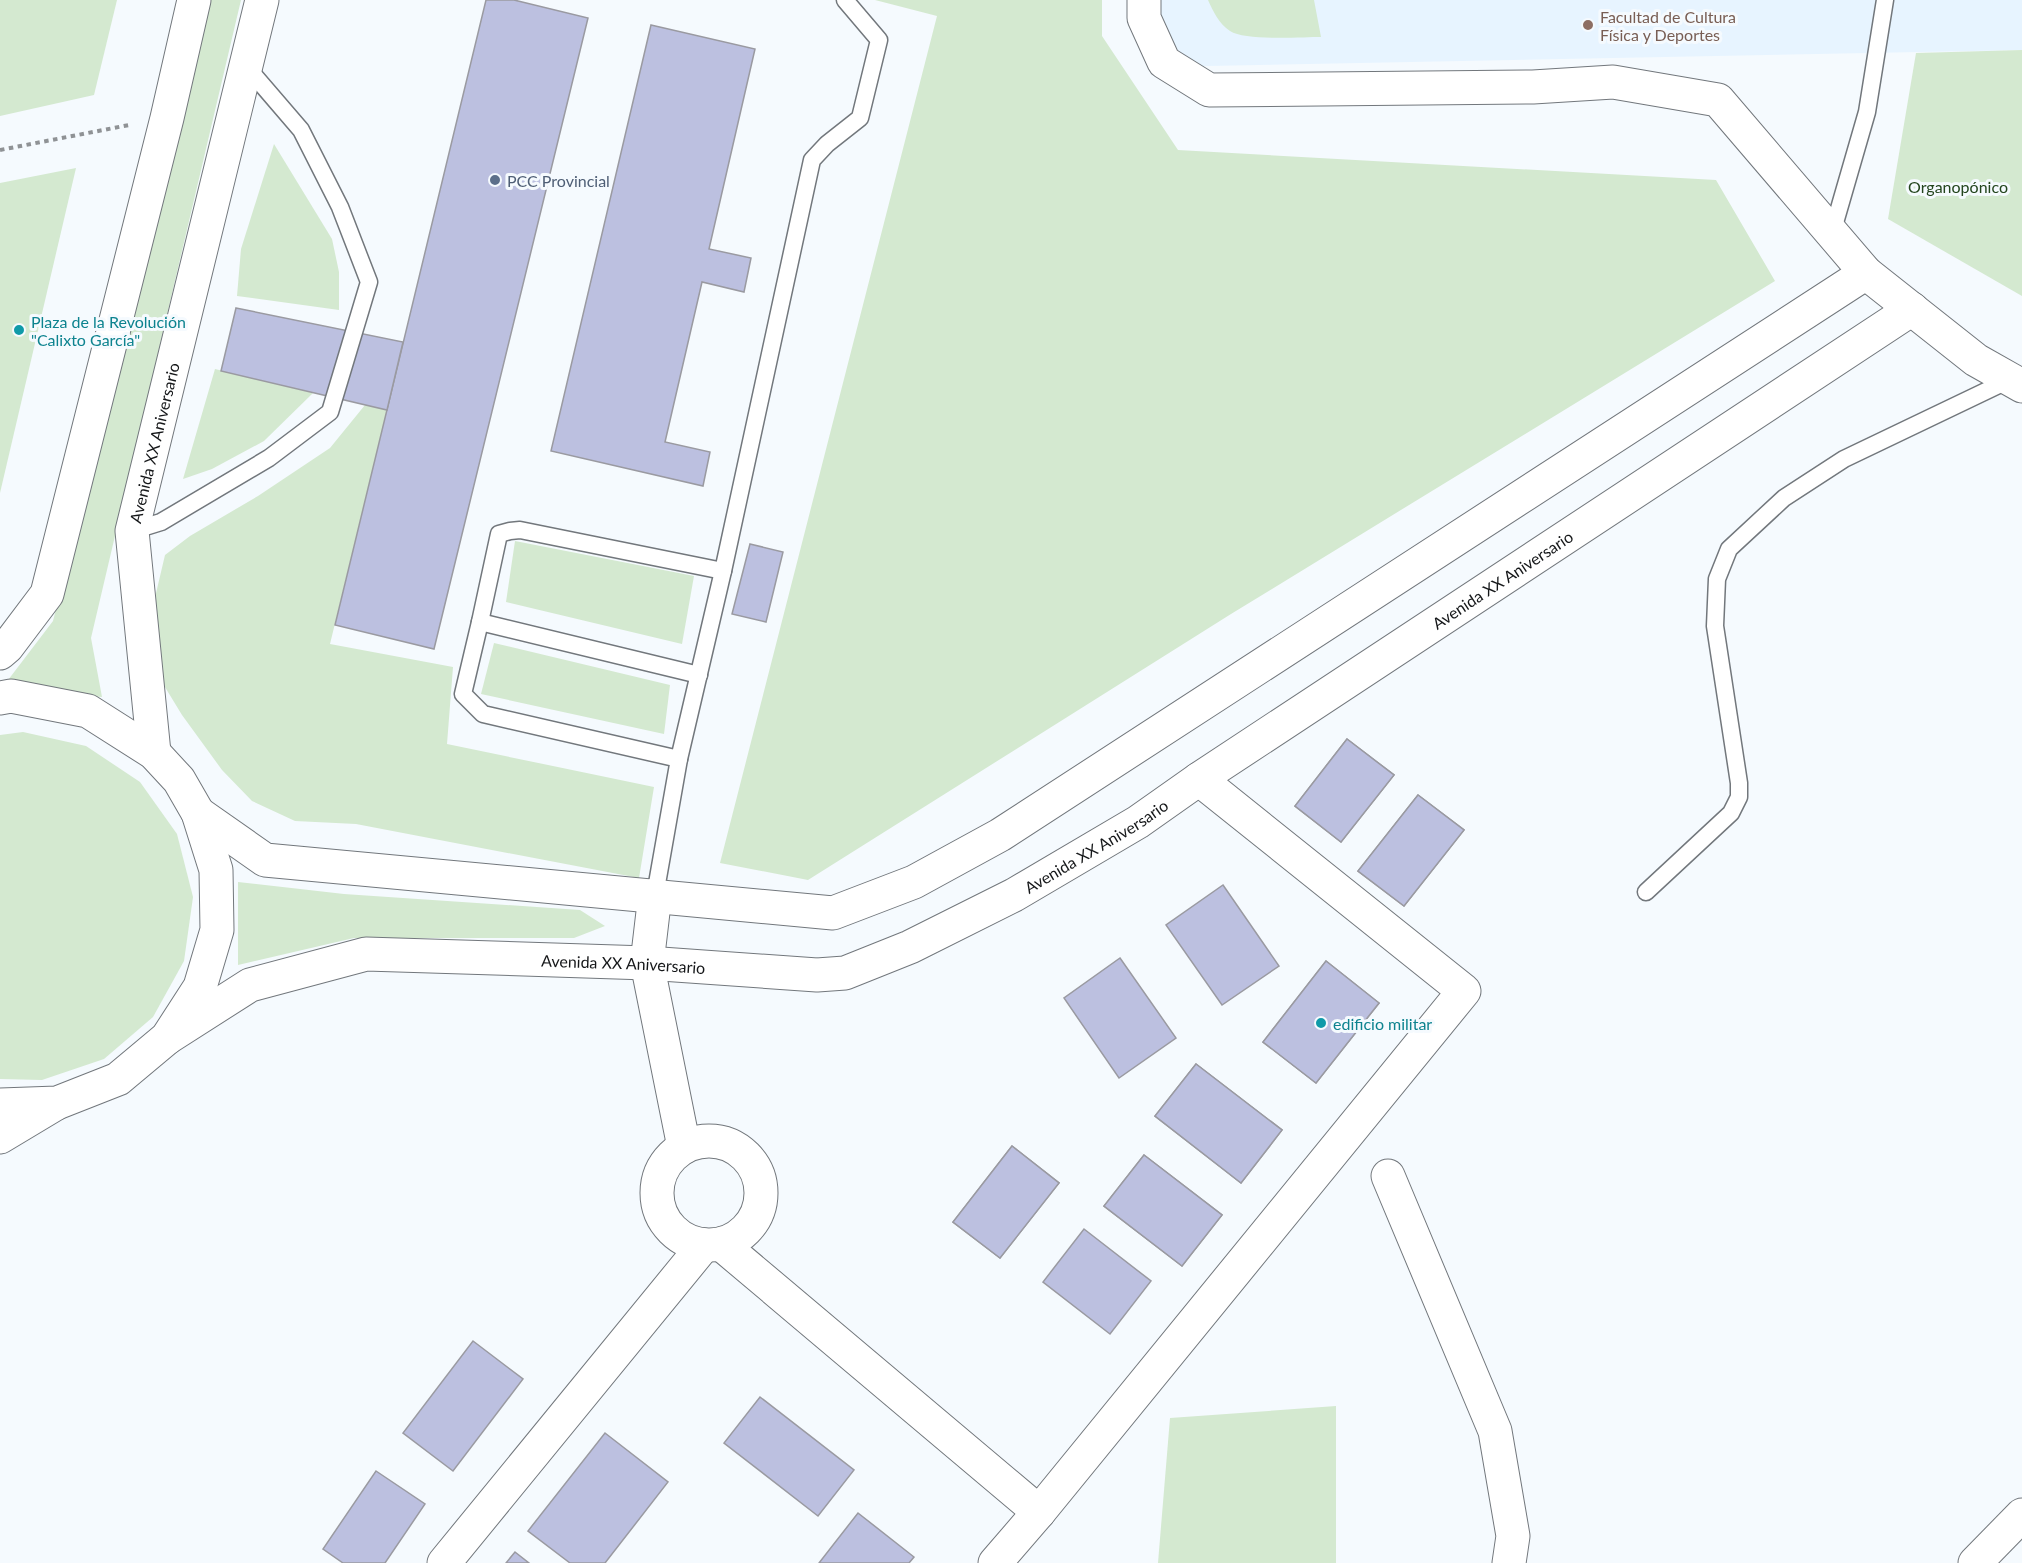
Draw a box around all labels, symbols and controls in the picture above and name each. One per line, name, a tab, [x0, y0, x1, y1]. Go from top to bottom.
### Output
place label: Facultad de Cultura Física y Deportes	[1600, 7, 1736, 44]
marker: Facultad de Cultura Física y Deportes	[1581, 18, 1595, 32]
place label: PCC Provincial	[507, 171, 610, 190]
marker: PCC Provincial	[488, 173, 502, 187]
park label: Organopónico	[1908, 177, 2008, 196]
place label: Plaza de la Revolución "Calixto García"	[31, 312, 186, 349]
marker: Plaza de la Revolución "Calixto García"	[12, 323, 26, 337]
street label: Avenida XX Aniversario	[125, 361, 182, 525]
street label: Avenida XX Aniversario	[1428, 526, 1576, 632]
street label: Avenida XX Aniversario	[1021, 795, 1171, 896]
street label: Avenida XX Aniversario	[541, 950, 706, 977]
place label: edificio militar	[1333, 1014, 1432, 1033]
marker: edificio militar	[1314, 1016, 1328, 1030]

